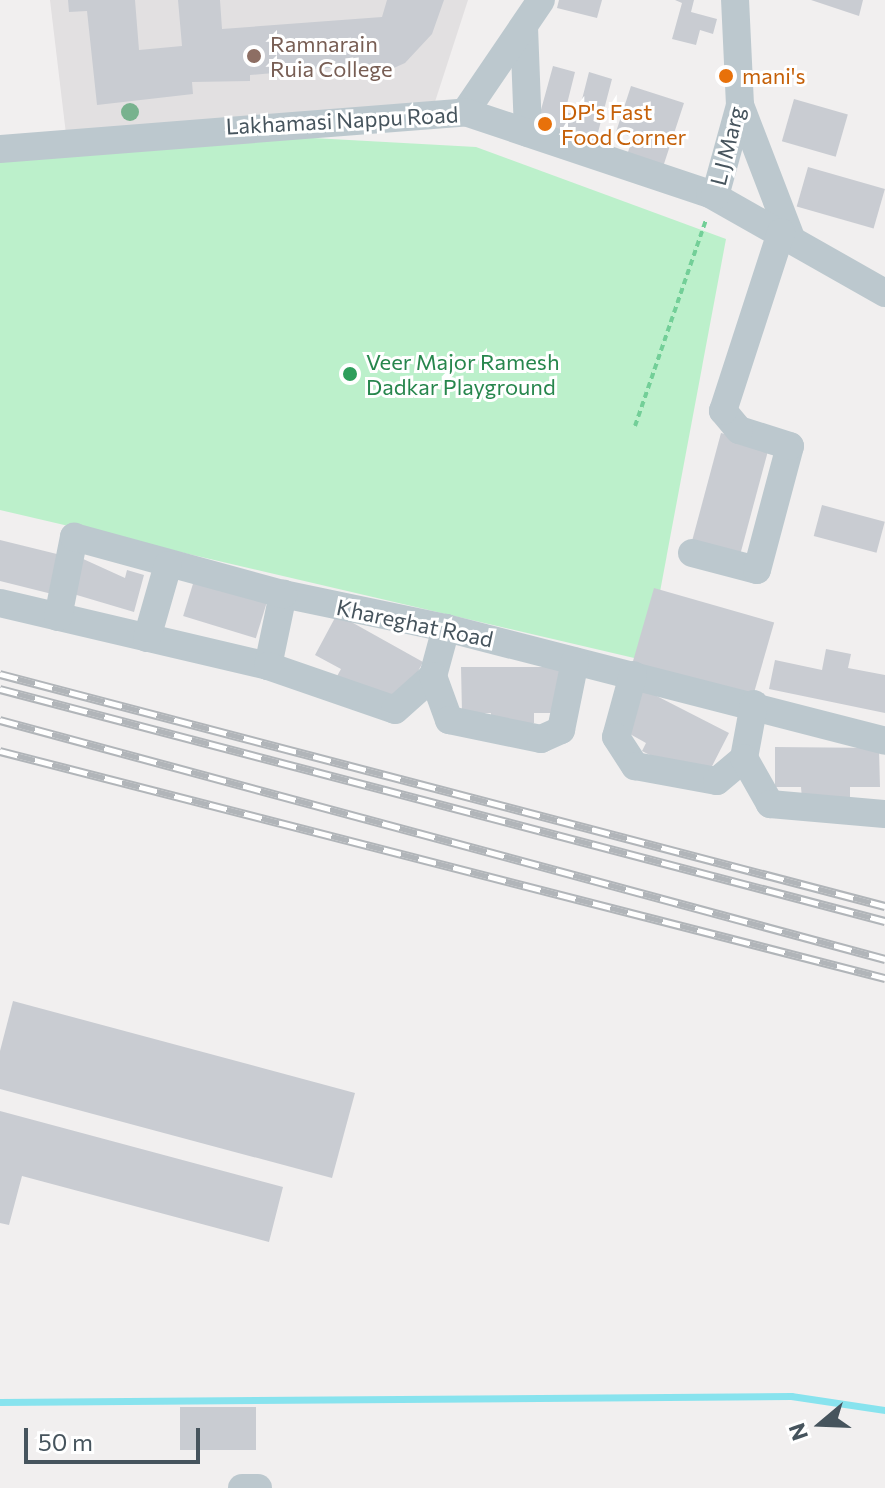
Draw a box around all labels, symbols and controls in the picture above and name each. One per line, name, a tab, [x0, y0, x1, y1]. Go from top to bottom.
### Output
place label: Ramnarain Ruia College	[270, 30, 393, 82]
marker: Ramnarain Ruia College	[245, 47, 263, 65]
place label: mani's	[742, 63, 805, 89]
marker: mani's	[717, 67, 735, 85]
place label: DP's Fast Food Corner	[561, 98, 686, 150]
street label: Lakhamasi Nappu Road	[225, 101, 459, 139]
street label: L J Marg	[704, 104, 750, 188]
marker: DP's Fast Food Corner	[536, 115, 554, 133]
place label: Veer Major Ramesh Dadkar Playground	[366, 348, 559, 400]
marker: Veer Major Ramesh Dadkar Playground	[341, 365, 359, 383]
street label: Khareghat Road	[334, 594, 496, 652]
north arrow	[781, 1384, 861, 1464]
scale bar	[28, 1412, 204, 1462]
text: N	[782, 1420, 813, 1444]
text: 50 m	[38, 1427, 93, 1456]

